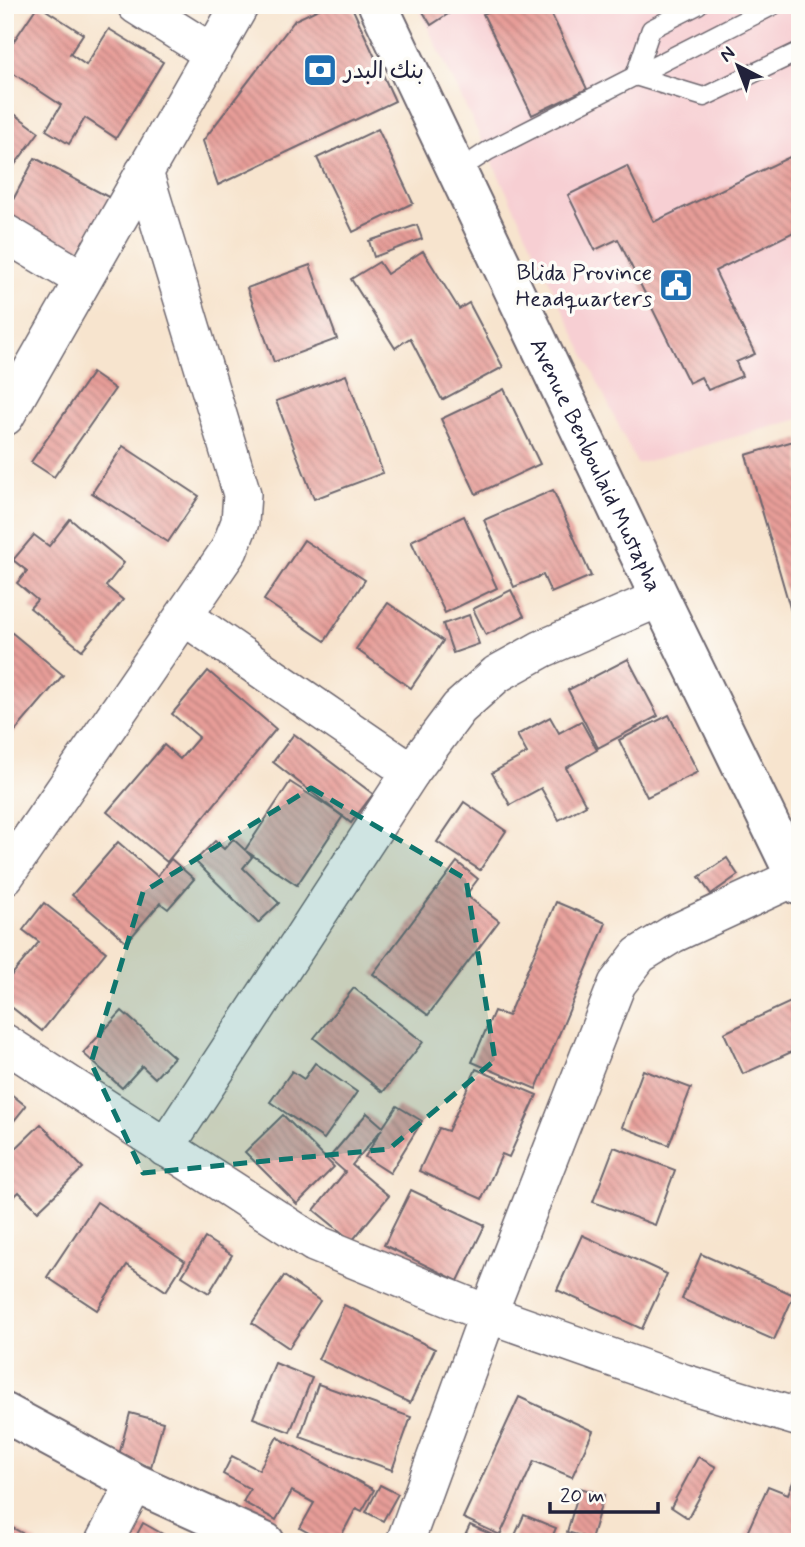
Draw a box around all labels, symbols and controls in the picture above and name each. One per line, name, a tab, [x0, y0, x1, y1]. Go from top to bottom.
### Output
north arrow	[704, 32, 774, 102]
text: N	[715, 41, 741, 68]
bank icon: بنك البدر	[301, 51, 339, 89]
place label: بنك البدر	[342, 57, 424, 87]
place label: Blida Province Headquarters	[516, 259, 652, 315]
public building icon: Blida Province Headquarters	[657, 266, 695, 304]
street label: Avenue Benboulaid Mustapha	[522, 334, 668, 597]
scale bar	[550, 1470, 658, 1514]
text: 20 m	[560, 1482, 605, 1510]

